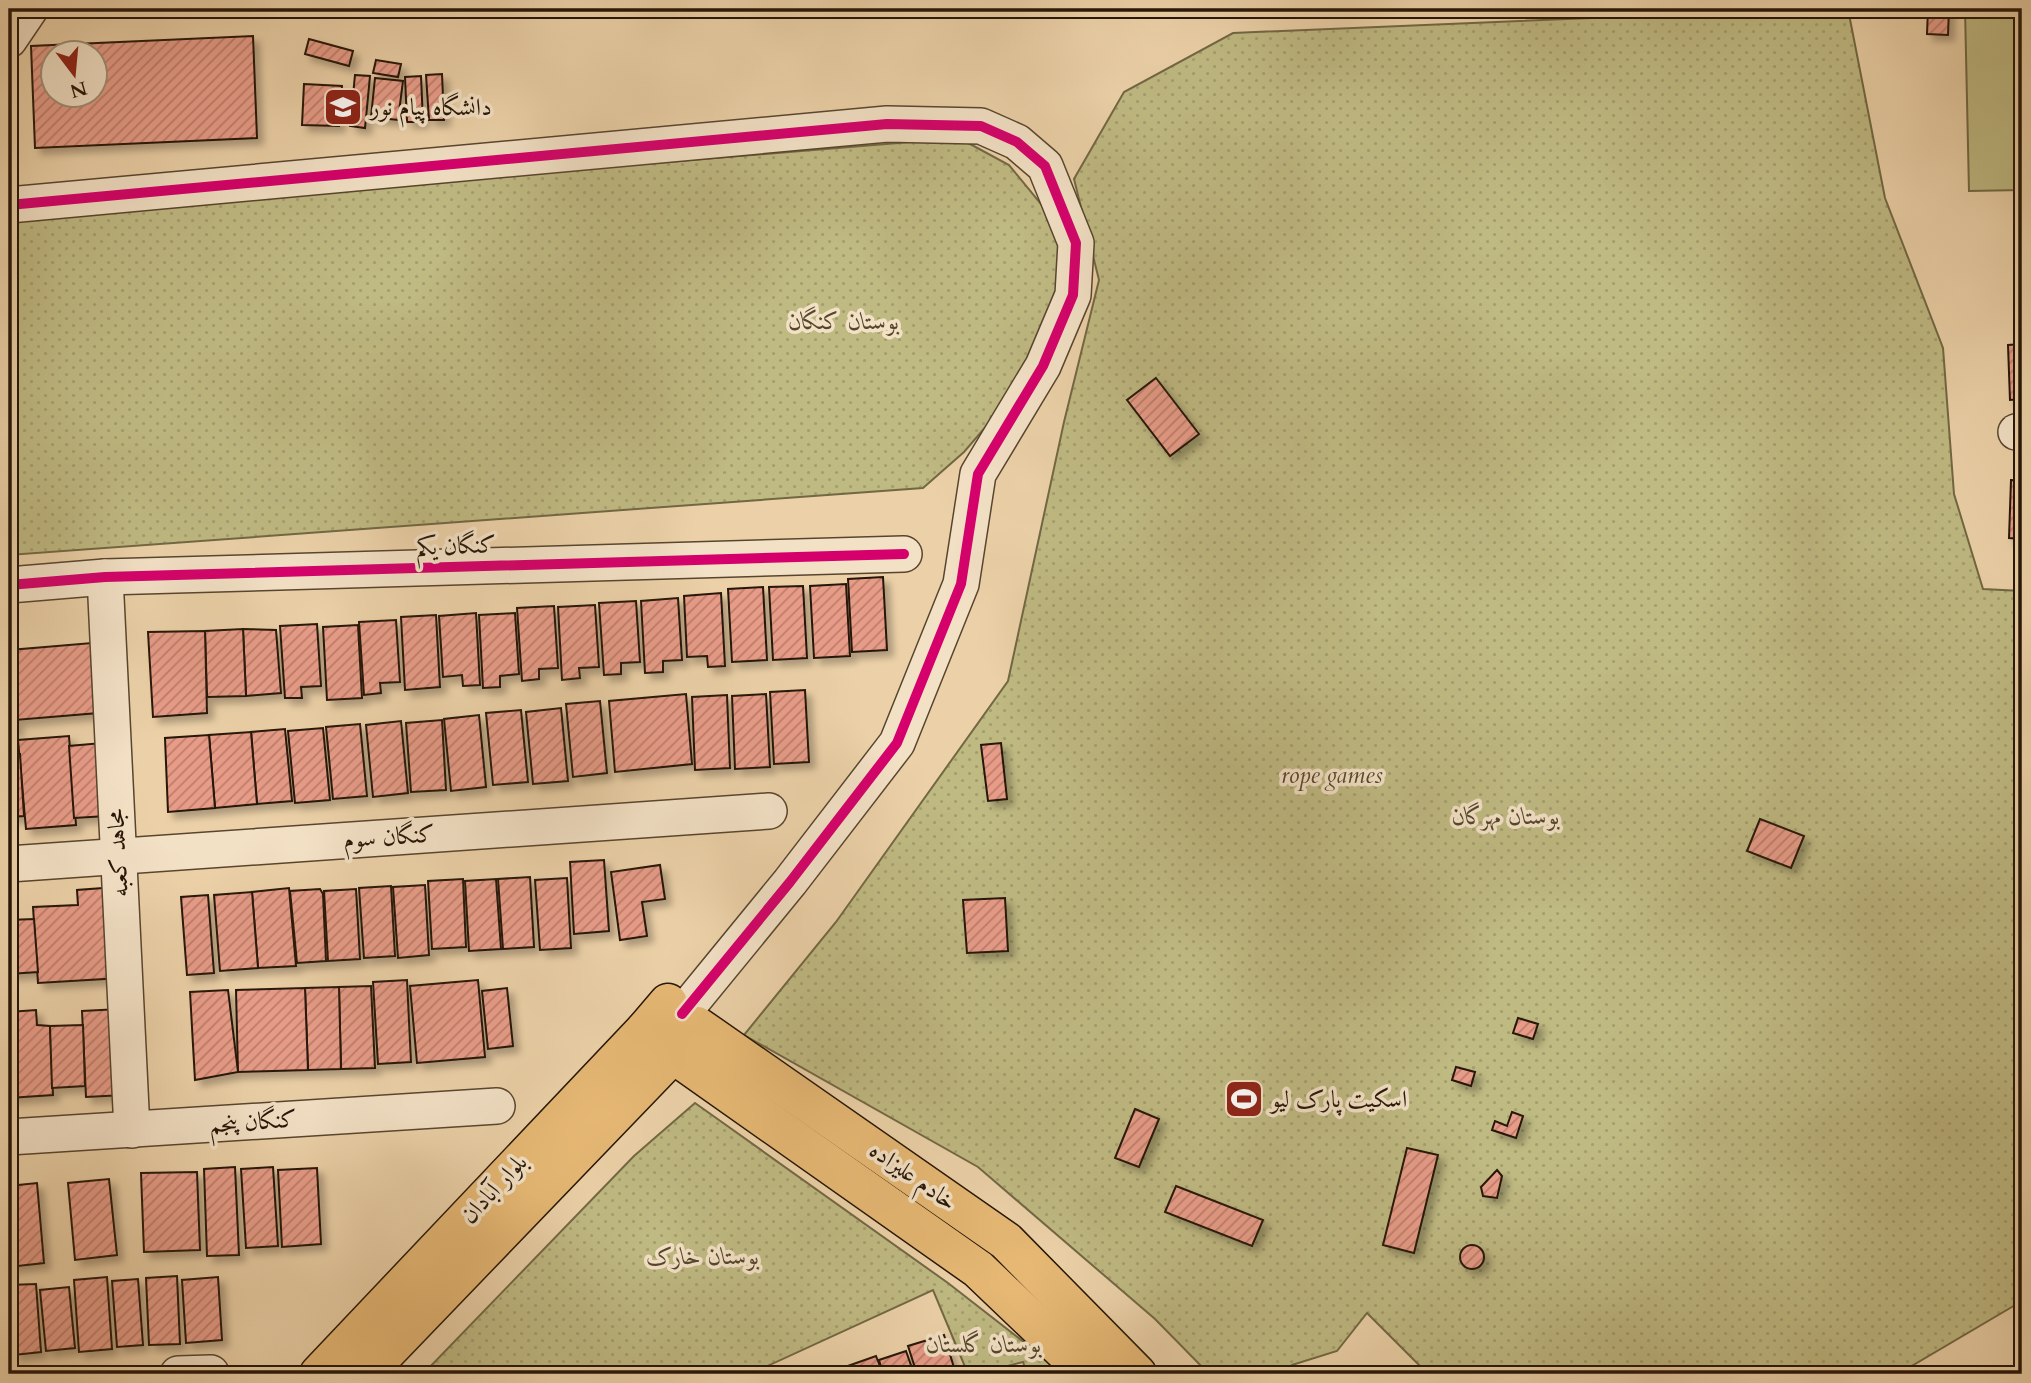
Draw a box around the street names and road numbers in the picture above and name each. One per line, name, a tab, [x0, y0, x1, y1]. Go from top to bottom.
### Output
street label: کنگان یکم	[415, 528, 497, 569]
street label: مجاهد کعبه	[99, 808, 137, 898]
street label: کنگان سوم	[342, 817, 436, 861]
street label: کنگان پنجم	[208, 1102, 298, 1147]
street label: خادم علیزاده	[860, 1134, 964, 1222]
street label: بلوار آبادان	[453, 1147, 535, 1231]

